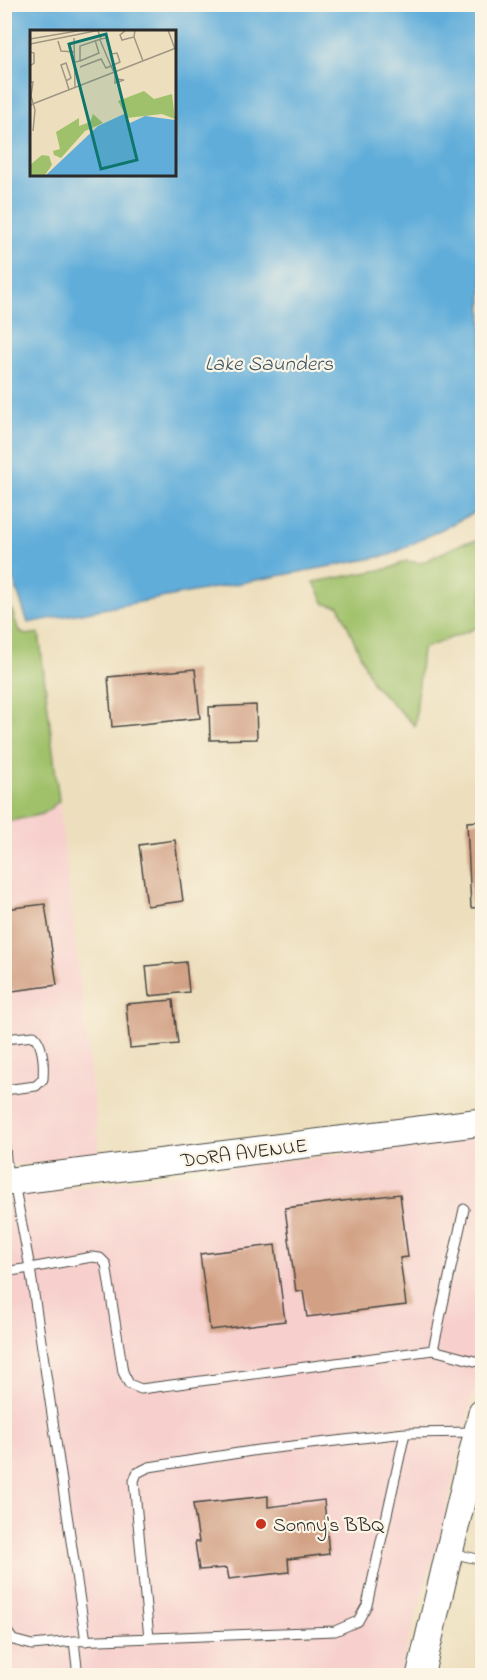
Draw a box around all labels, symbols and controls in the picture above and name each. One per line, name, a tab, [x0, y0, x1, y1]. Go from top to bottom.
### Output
inset map	[30, 30, 176, 176]
water label: Lake Saunders	[205, 350, 334, 380]
street label: DORA AVENUE	[178, 1132, 309, 1177]
place label: Sonny's BBQ	[273, 1512, 385, 1541]
marker: Sonny's BBQ	[254, 1517, 268, 1531]

